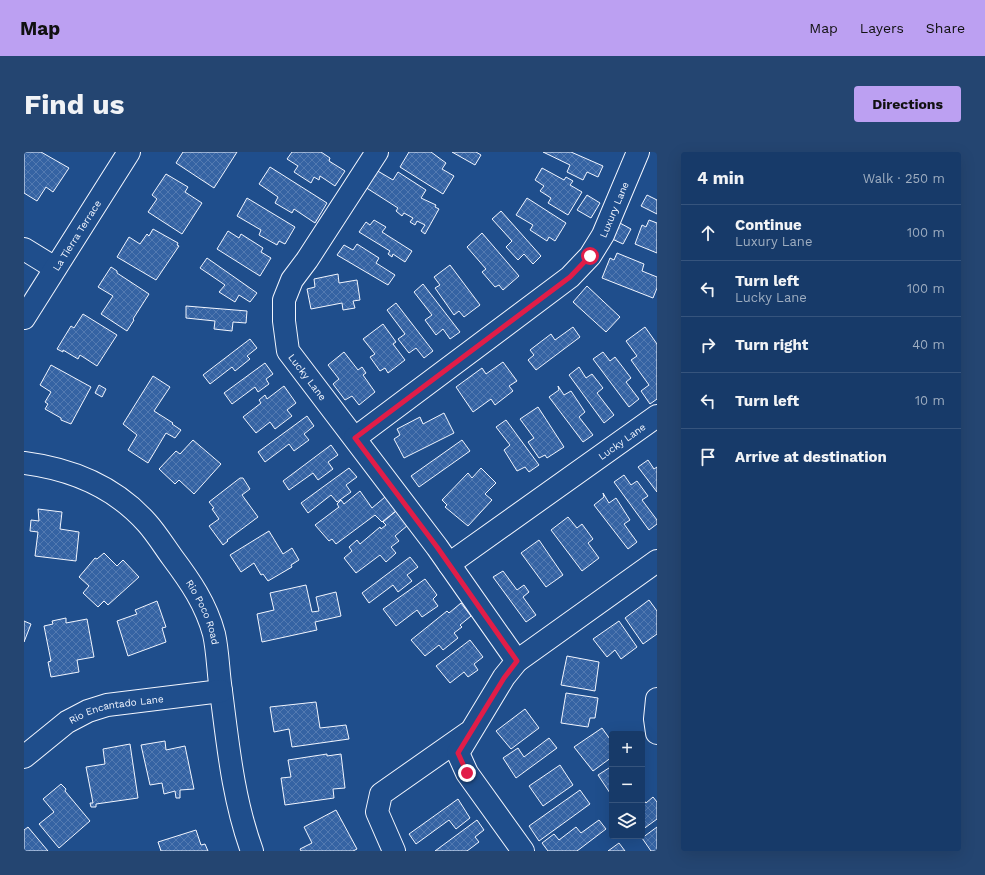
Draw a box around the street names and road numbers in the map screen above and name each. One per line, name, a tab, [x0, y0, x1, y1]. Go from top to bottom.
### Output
street label: Luxury Lane	[597, 180, 631, 239]
street label: La Tierra Terrace	[50, 198, 103, 273]
street label: Lucky Lane	[287, 352, 329, 402]
street label: Lucky Lane	[596, 420, 648, 462]
street label: Rio Poco Road	[184, 577, 221, 645]
street label: Rio Encantado Lane	[67, 693, 164, 726]

